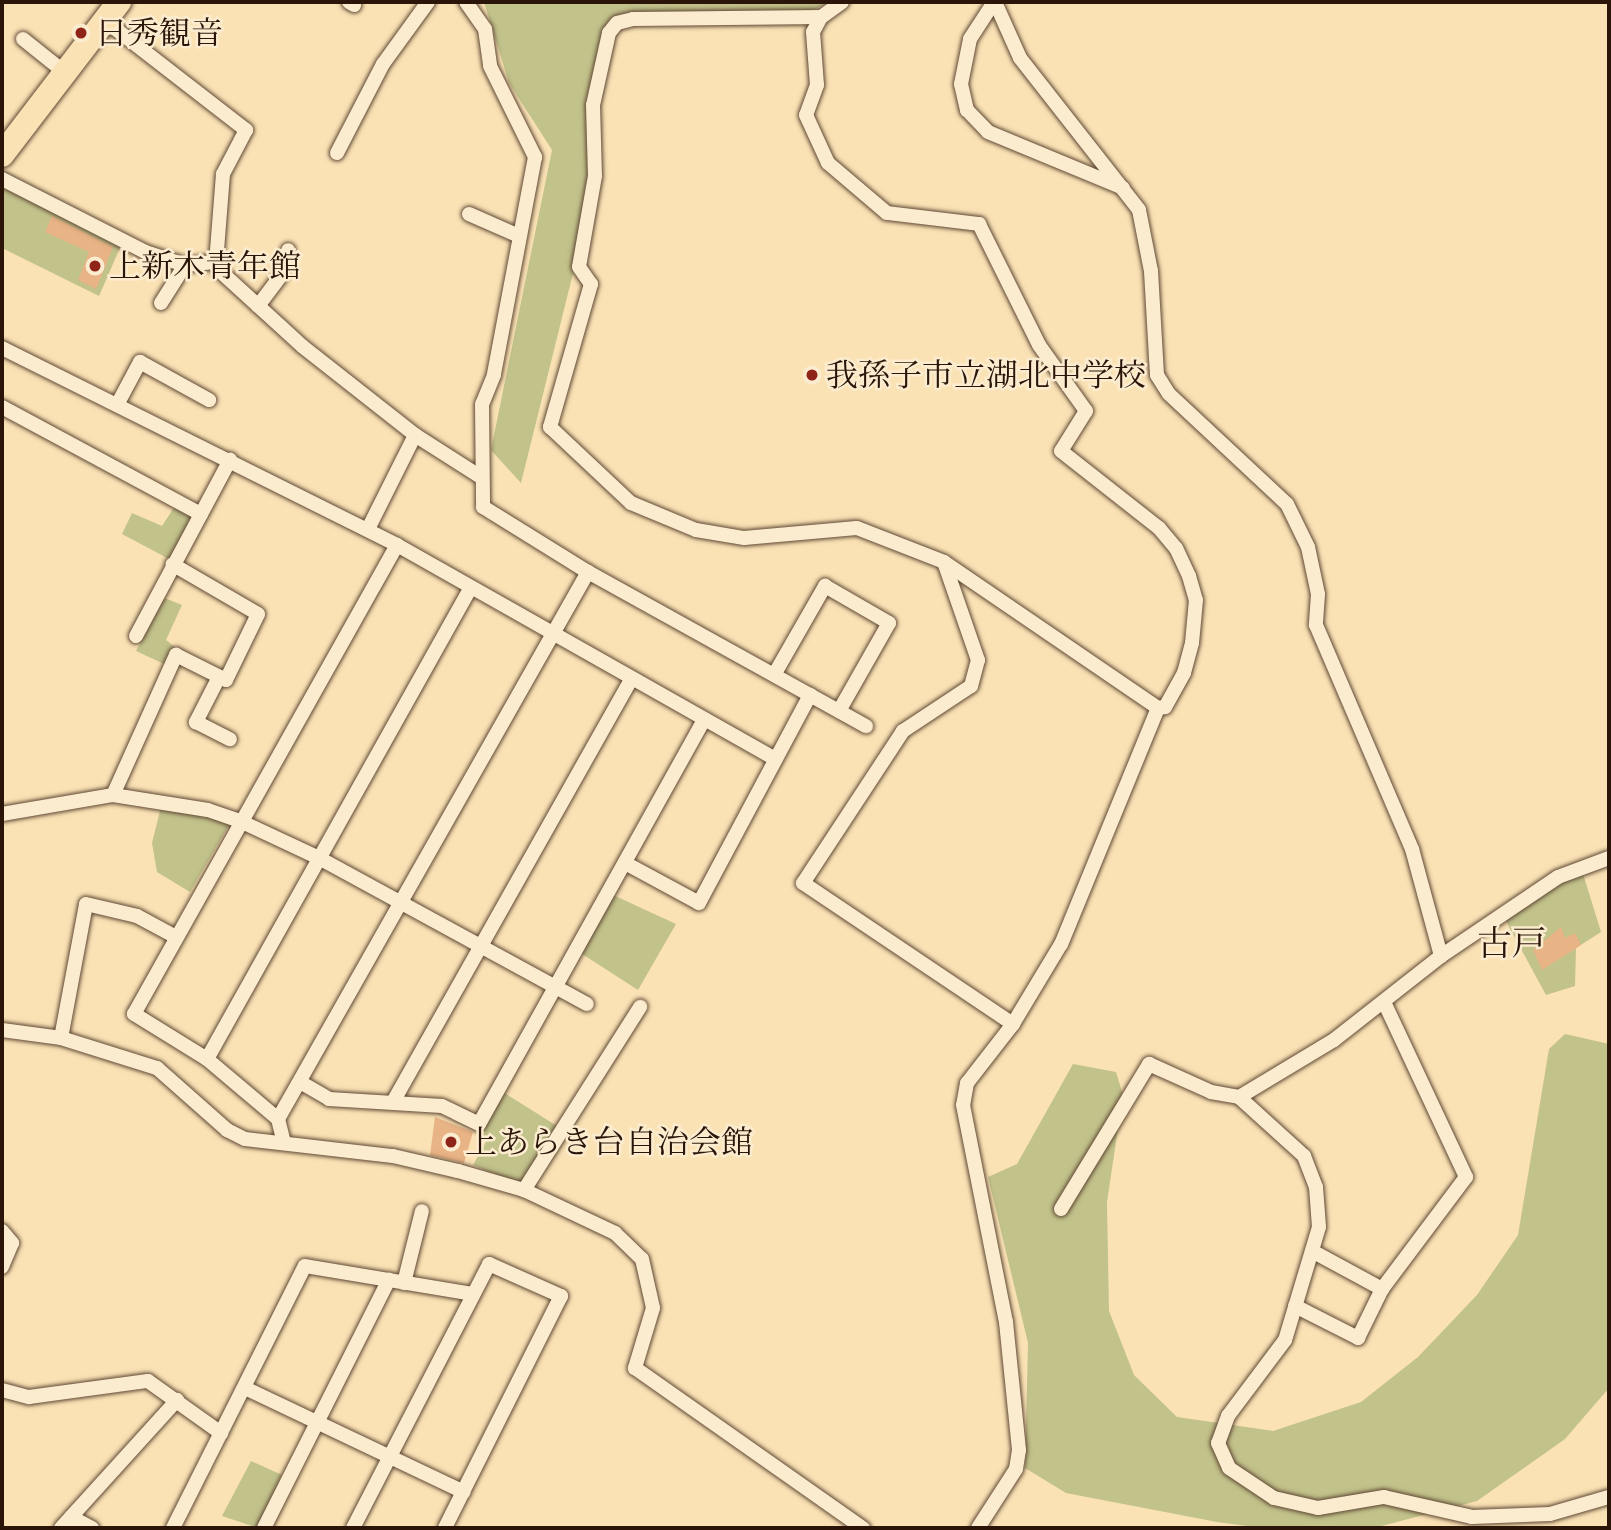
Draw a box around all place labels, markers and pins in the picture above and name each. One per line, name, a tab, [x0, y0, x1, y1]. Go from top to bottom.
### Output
place label: 日秀観音	[95, 14, 223, 52]
marker: 日秀観音	[73, 25, 89, 41]
place label: 上新木青年館	[109, 247, 301, 285]
marker: 上新木青年館	[87, 258, 103, 274]
place label: 我孫子市立湖北中学校	[826, 356, 1146, 394]
marker: 我孫子市立湖北中学校	[804, 367, 820, 383]
place label: 上あらき台自治会館	[465, 1123, 753, 1161]
marker: 上あらき台自治会館	[443, 1134, 459, 1150]

